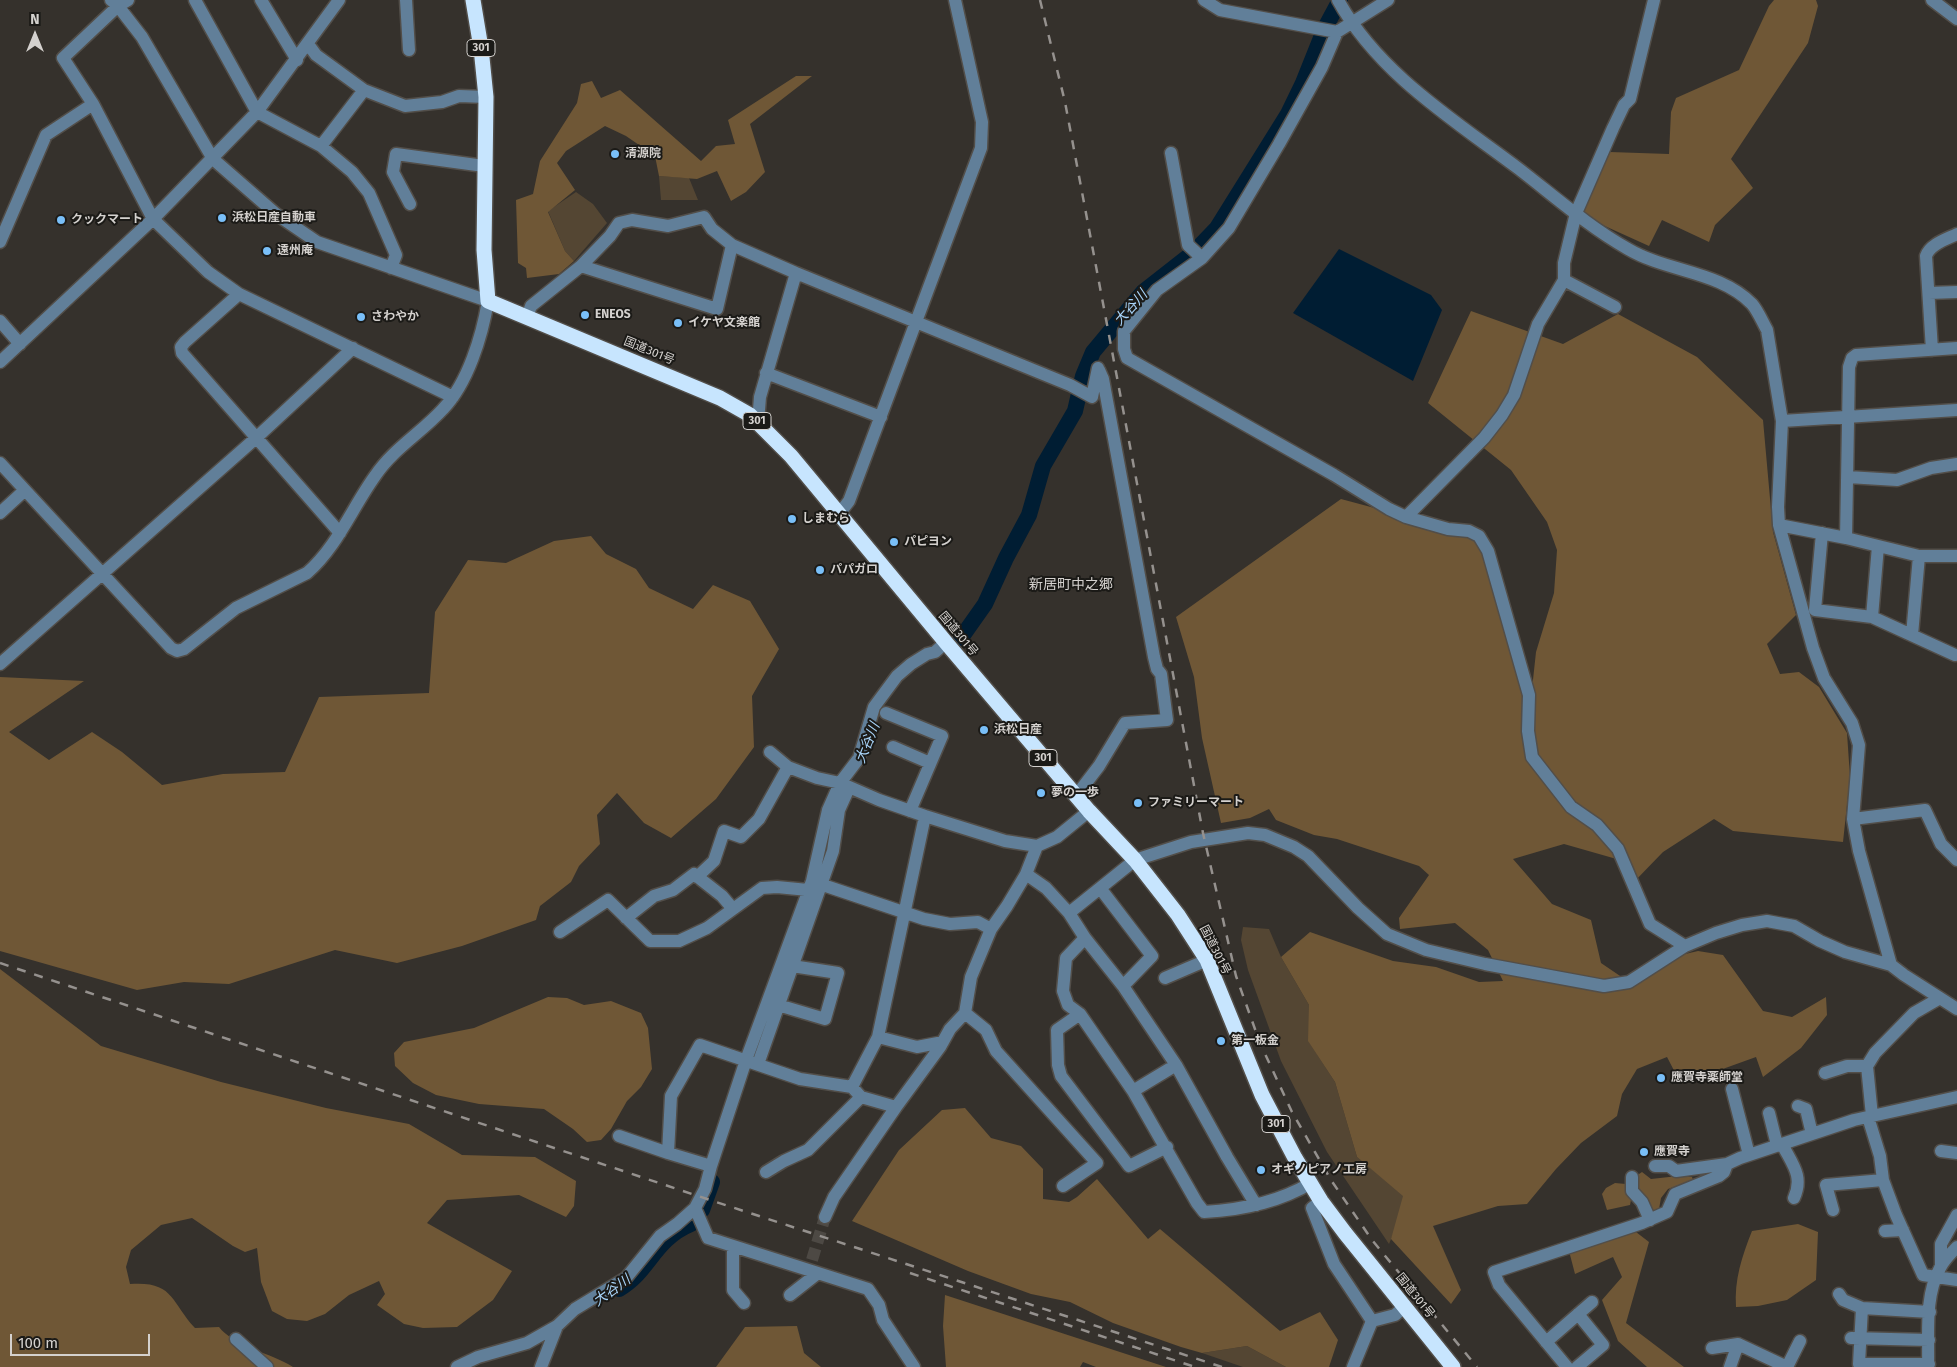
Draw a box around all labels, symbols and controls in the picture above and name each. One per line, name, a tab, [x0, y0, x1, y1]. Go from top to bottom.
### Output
north arrow	[10, 10, 60, 60]
text: N	[30, 11, 40, 28]
road number: 301	[467, 40, 495, 56]
place label: 清源院	[625, 147, 661, 161]
marker: 清源院	[609, 148, 621, 160]
place label: 浜松日産自動車	[232, 211, 316, 225]
marker: 浜松日産自動車	[216, 212, 228, 224]
place label: クックマート	[71, 213, 143, 227]
marker: クックマート	[55, 214, 67, 226]
place label: 遠州庵	[277, 244, 313, 258]
marker: 遠州庵	[261, 245, 273, 257]
water label: 大谷川	[1111, 287, 1151, 329]
place label: ENEOS	[595, 308, 631, 322]
marker: ENEOS	[579, 309, 591, 321]
place label: さわやか	[371, 310, 419, 324]
marker: さわやか	[355, 311, 367, 323]
place label: イケヤ文楽館	[688, 316, 760, 330]
marker: イケヤ文楽館	[672, 317, 684, 329]
street label: 国道301号	[621, 334, 677, 368]
road number: 301	[743, 412, 771, 430]
place label: しまむら	[802, 512, 850, 526]
marker: しまむら	[786, 513, 798, 525]
place label: パピヨン	[904, 535, 952, 549]
marker: パピヨン	[888, 536, 900, 548]
place label: パパガロ	[830, 563, 878, 577]
marker: パパガロ	[814, 564, 826, 576]
district label: 新居町中之郷	[1029, 577, 1113, 593]
street label: 国道301号	[935, 609, 981, 659]
water label: 大谷川	[852, 720, 884, 766]
place label: 浜松日産	[994, 723, 1042, 737]
marker: 浜松日産	[978, 724, 990, 736]
road number: 301	[1029, 750, 1057, 766]
place label: 夢の一歩	[1051, 786, 1099, 800]
marker: 夢の一歩	[1035, 787, 1047, 799]
place label: ファミリーマート	[1148, 796, 1244, 810]
marker: ファミリーマート	[1132, 797, 1144, 809]
street label: 国道301号	[1196, 923, 1234, 977]
place label: 第一板金	[1231, 1034, 1279, 1048]
marker: 第一板金	[1215, 1035, 1227, 1047]
place label: 應賀寺薬師堂	[1671, 1071, 1743, 1085]
marker: 應賀寺薬師堂	[1655, 1072, 1667, 1084]
road number: 301	[1262, 1116, 1290, 1132]
place label: 應賀寺	[1654, 1145, 1690, 1159]
marker: 應賀寺	[1638, 1146, 1650, 1158]
place label: オギノピアノ工房	[1271, 1163, 1367, 1177]
marker: オギノピアノ工房	[1255, 1164, 1267, 1176]
street label: 国道301号	[1393, 1271, 1437, 1321]
water label: 大谷川	[590, 1272, 634, 1310]
scale bar	[12, 1324, 152, 1356]
text: 100 m	[18, 1334, 58, 1352]

